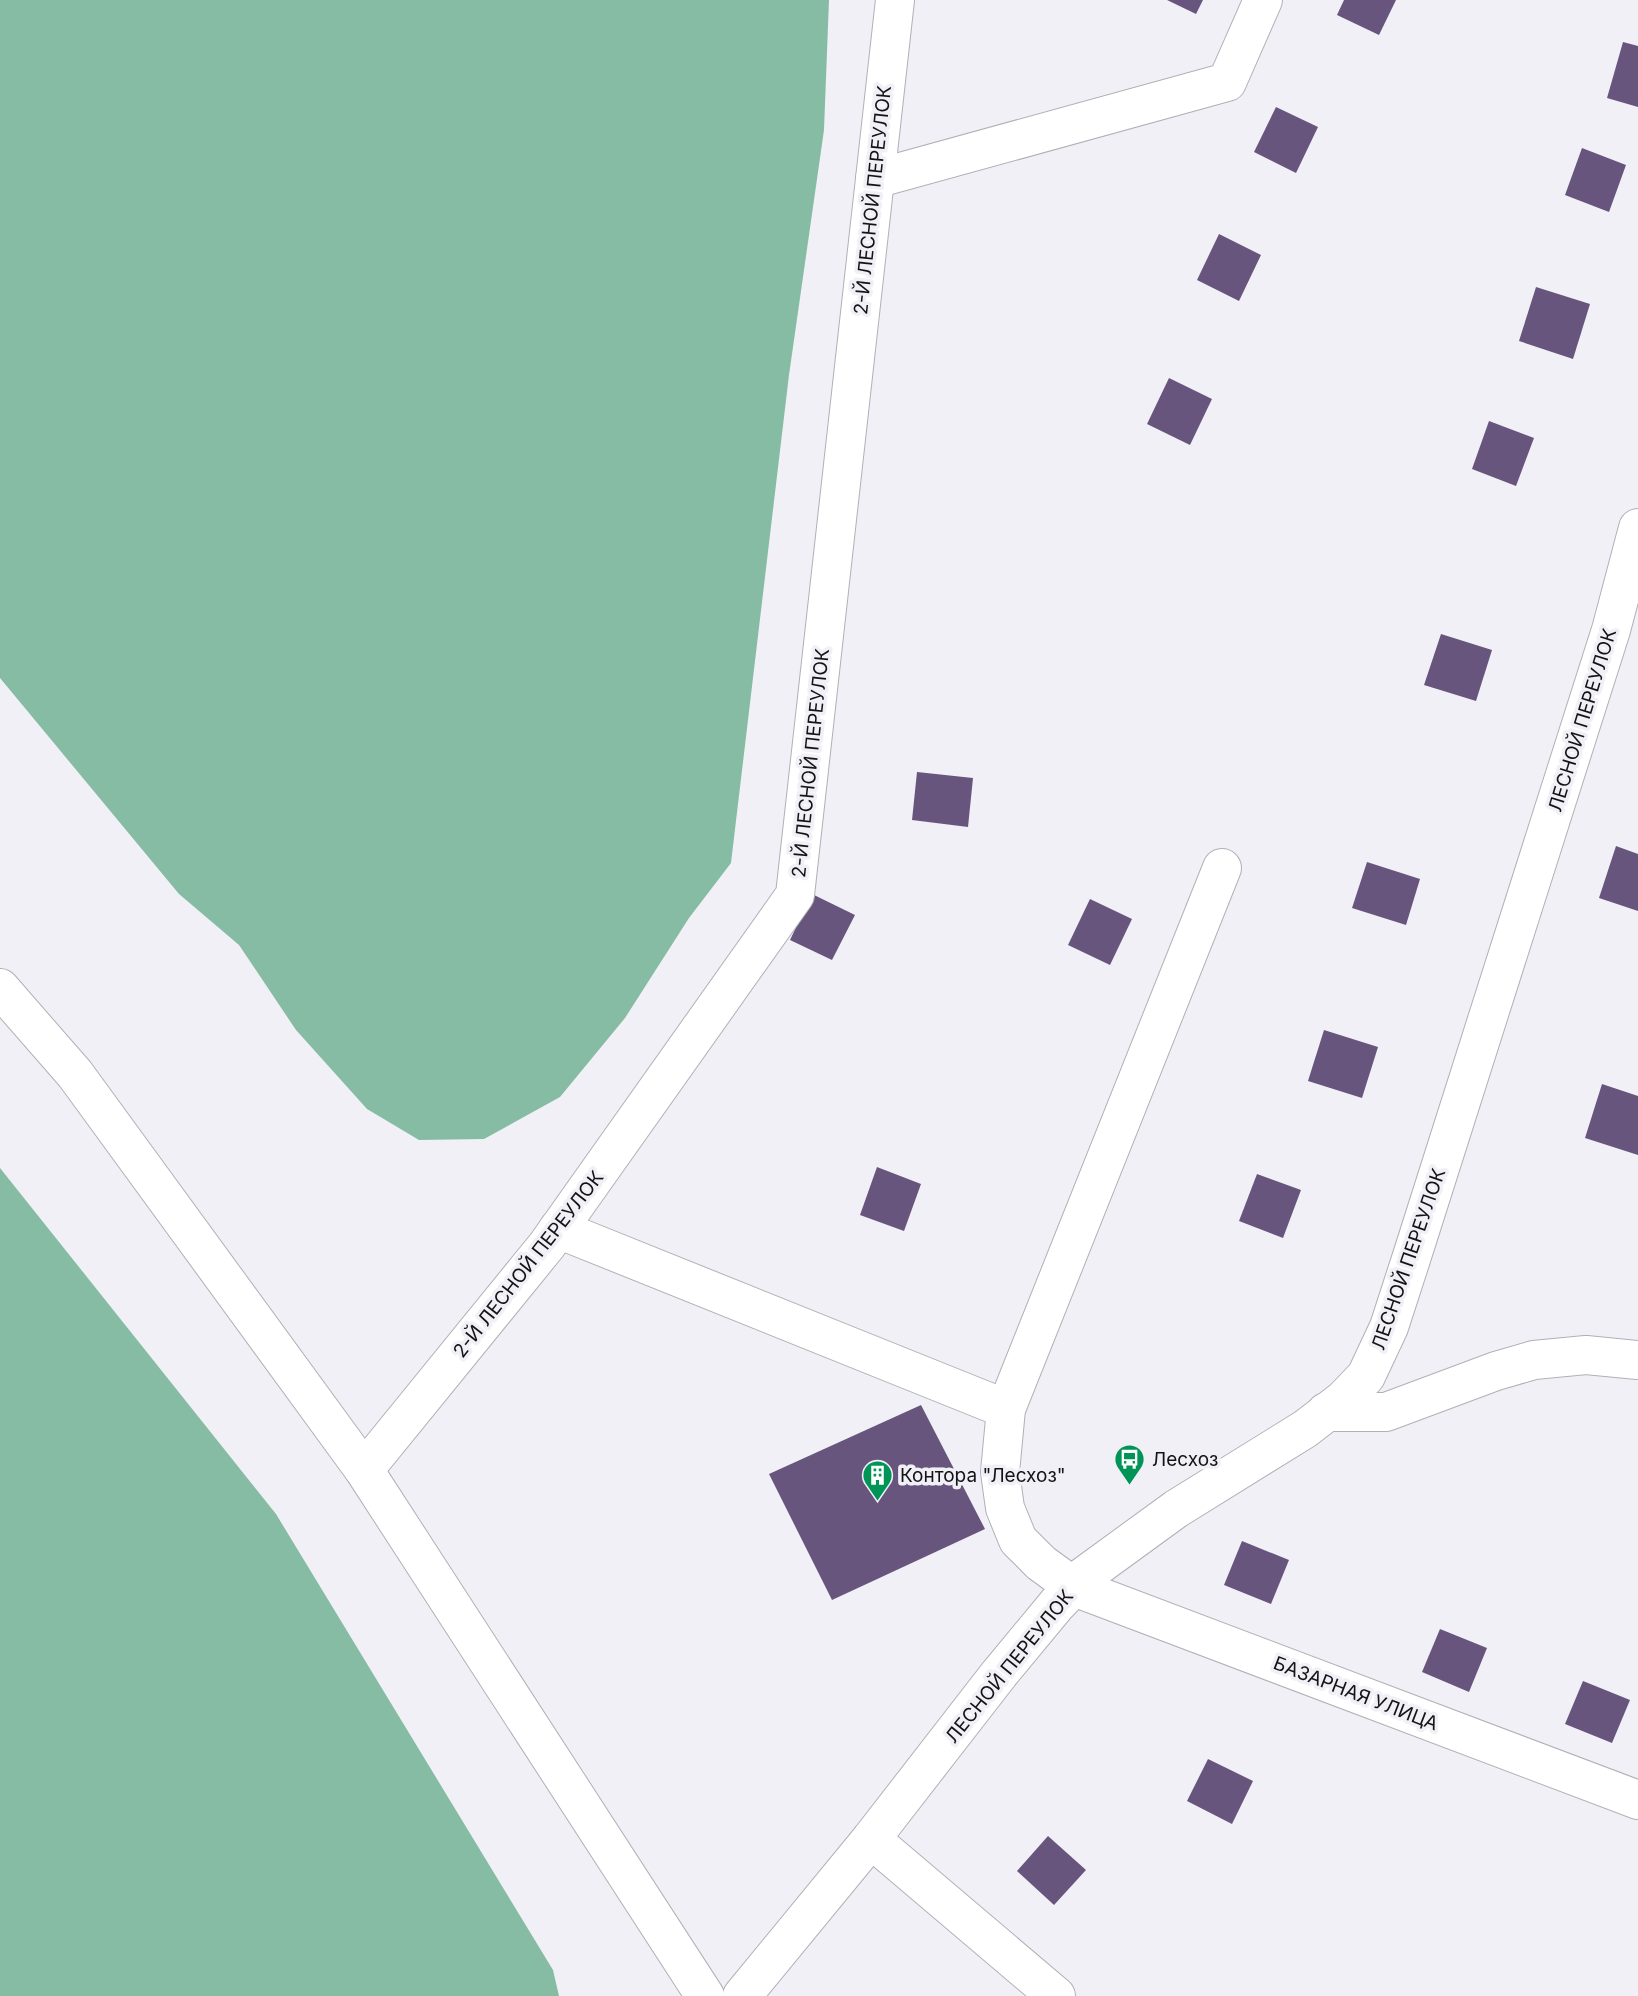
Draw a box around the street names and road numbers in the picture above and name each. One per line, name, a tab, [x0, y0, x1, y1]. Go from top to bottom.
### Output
street label: 2-Й ЛЕСНОЙ ПЕРЕУЛОК	[848, 84, 896, 316]
street label: ЛЕСНОЙ ПЕРЕУЛОК	[1543, 625, 1621, 815]
street label: 2-Й ЛЕСНОЙ ПЕРЕУЛОК	[786, 647, 834, 879]
street label: ЛЕСНОЙ ПЕРЕУЛОК	[1366, 1165, 1450, 1353]
street label: 2-Й ЛЕСНОЙ ПЕРЕУЛОК	[448, 1166, 609, 1362]
street label: ЛЕСНОЙ ПЕРЕУЛОК	[940, 1584, 1078, 1748]
street label: БАЗАРНАЯ УЛИЦА	[1270, 1651, 1441, 1735]

